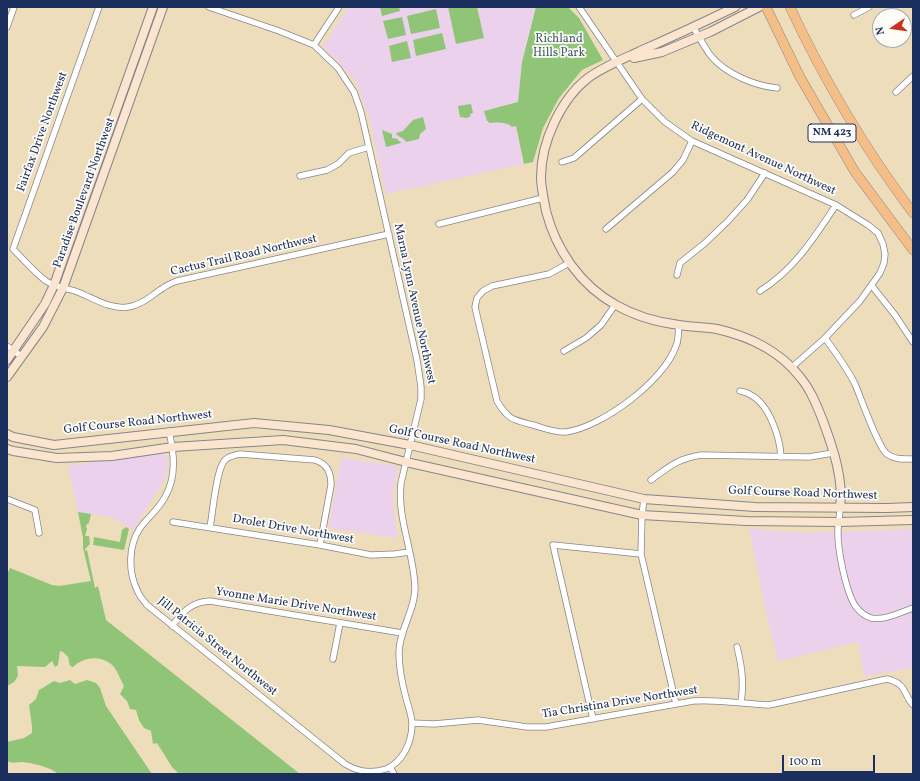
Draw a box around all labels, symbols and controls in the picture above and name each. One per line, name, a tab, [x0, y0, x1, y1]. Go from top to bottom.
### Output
north arrow	[872, 8, 912, 48]
text: N	[873, 25, 889, 36]
park label: Richland Hills Park	[533, 33, 585, 61]
street label: Fairfax Drive Northwest	[15, 70, 71, 194]
street label: Paradise Boulevard Northwest	[51, 116, 119, 270]
street label: Ridgemont Avenue Northwest	[688, 119, 838, 199]
road number: NM 423	[808, 124, 856, 142]
street label: Marna Lynn Avenue Northwest	[390, 222, 438, 386]
street label: Cactus Trail Road Northwest	[169, 232, 319, 280]
street label: Golf Course Road Northwest	[63, 408, 213, 438]
street label: Golf Course Road Northwest	[388, 422, 536, 468]
street label: Golf Course Road Northwest	[728, 484, 878, 504]
street label: Drolet Drive Northwest	[231, 512, 355, 548]
street label: Yvonne Marie Drive Northwest	[215, 585, 377, 625]
street label: Jill Patricia Street Northwest	[154, 594, 280, 700]
street label: Tia Christina Drive Northwest	[541, 684, 699, 722]
scale bar	[784, 747, 877, 773]
text: 100 m	[789, 754, 821, 770]

